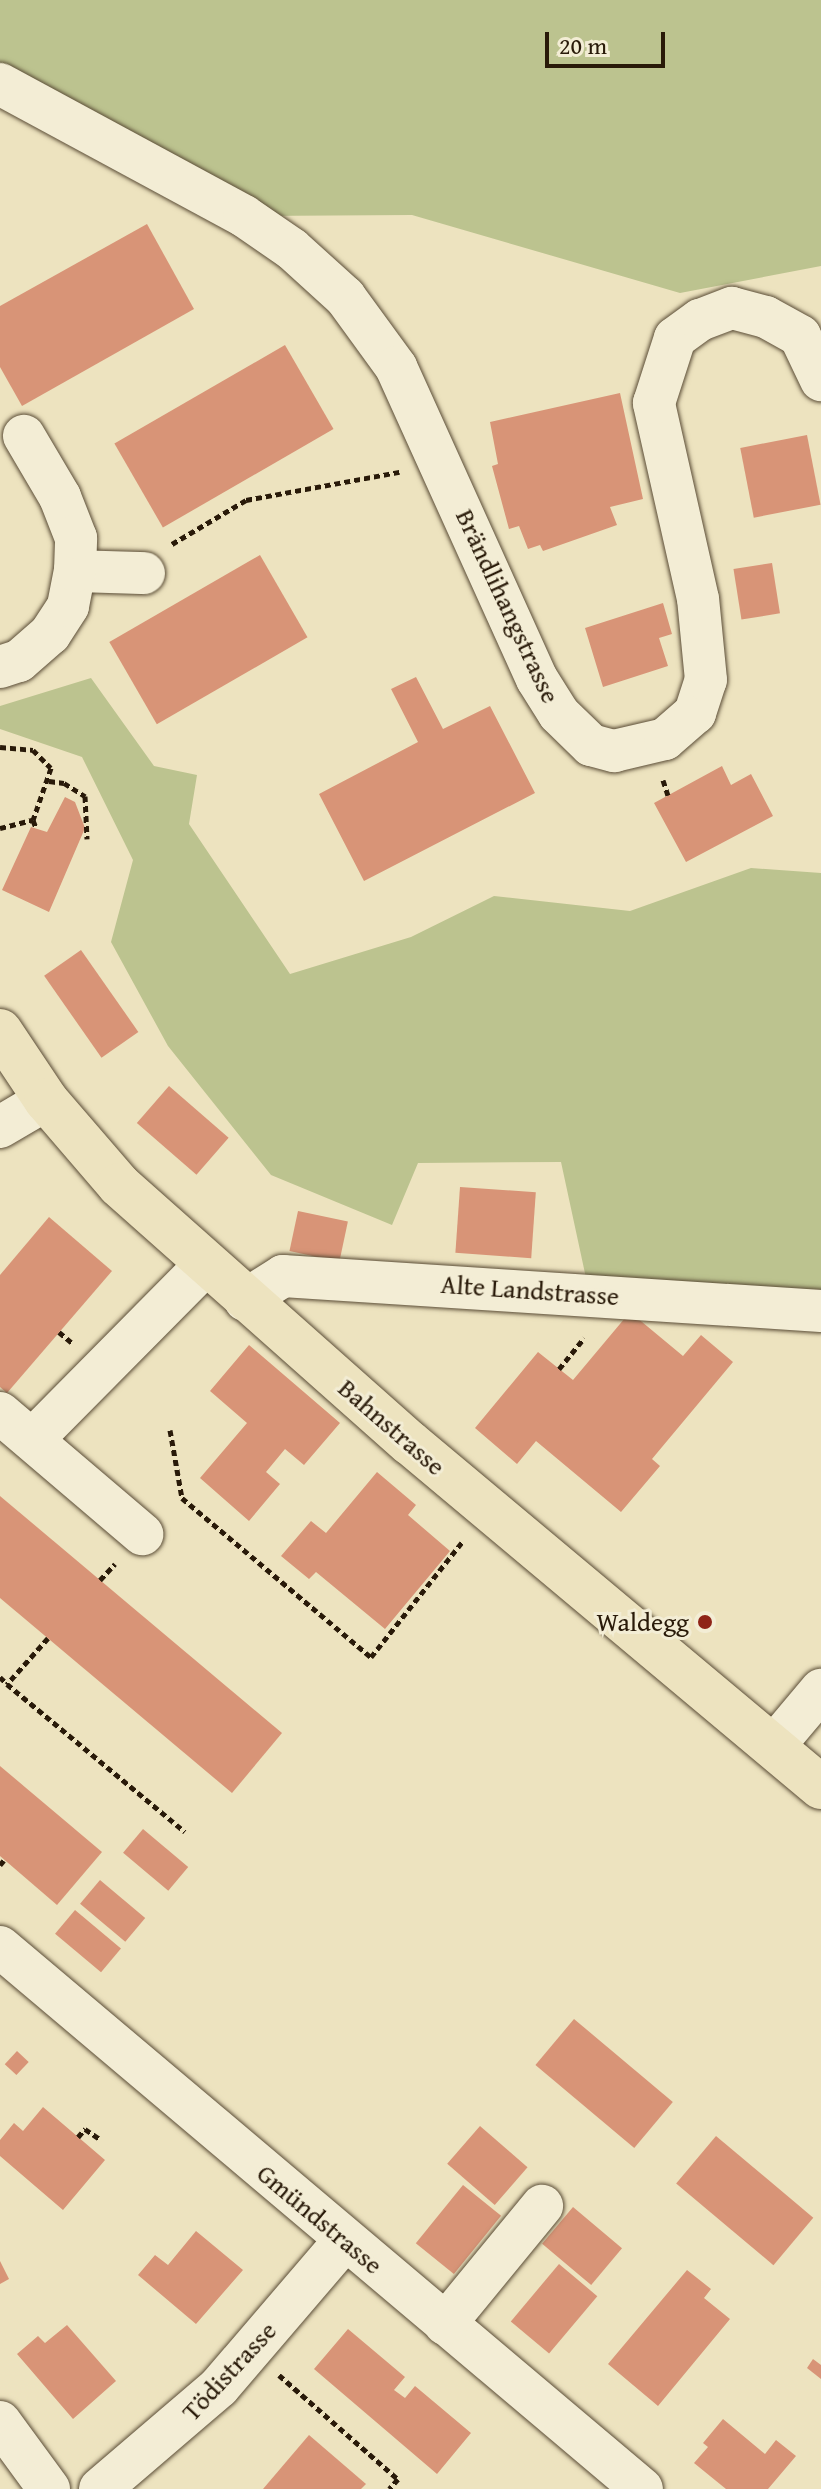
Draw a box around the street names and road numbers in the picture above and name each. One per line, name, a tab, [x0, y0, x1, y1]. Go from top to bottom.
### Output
street label: Brändlihangstrasse	[449, 504, 567, 708]
street label: Alte Landstrasse	[440, 1268, 620, 1312]
street label: Bahnstrasse	[332, 1372, 452, 1482]
street label: Gmündstrasse	[251, 2157, 389, 2281]
street label: Tödistrasse	[175, 2315, 283, 2427]

